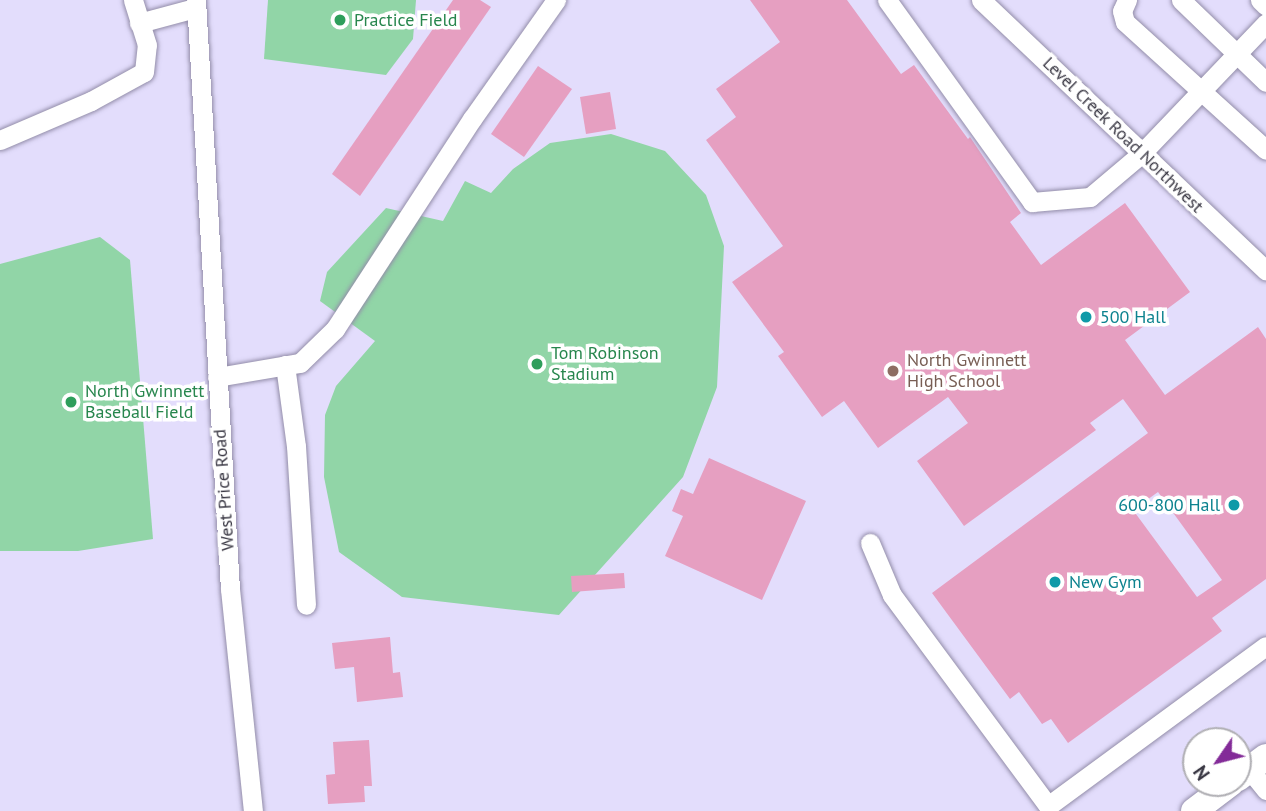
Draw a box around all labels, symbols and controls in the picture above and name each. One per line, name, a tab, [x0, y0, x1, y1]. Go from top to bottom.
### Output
place label: Practice Field	[354, 9, 457, 31]
marker: Practice Field	[332, 12, 348, 28]
street label: Level Creek Road Northwest	[1038, 52, 1208, 218]
place label: 500 Hall	[1100, 306, 1166, 328]
marker: 500 Hall	[1078, 309, 1094, 325]
place label: Tom Robinson Stadium	[551, 343, 659, 386]
place label: North Gwinnett High School	[907, 350, 1026, 392]
marker: Tom Robinson Stadium	[529, 356, 545, 372]
marker: North Gwinnett High School	[885, 363, 901, 379]
place label: North Gwinnett Baseball Field	[85, 381, 204, 424]
marker: North Gwinnett Baseball Field	[63, 394, 79, 410]
street label: West Price Road	[209, 428, 239, 552]
place label: 600-800 Hall	[1118, 494, 1220, 516]
marker: 600-800 Hall	[1226, 497, 1242, 513]
place label: New Gym	[1069, 571, 1142, 593]
marker: New Gym	[1047, 574, 1063, 590]
north arrow	[1182, 727, 1252, 797]
text: N	[1188, 761, 1215, 785]

